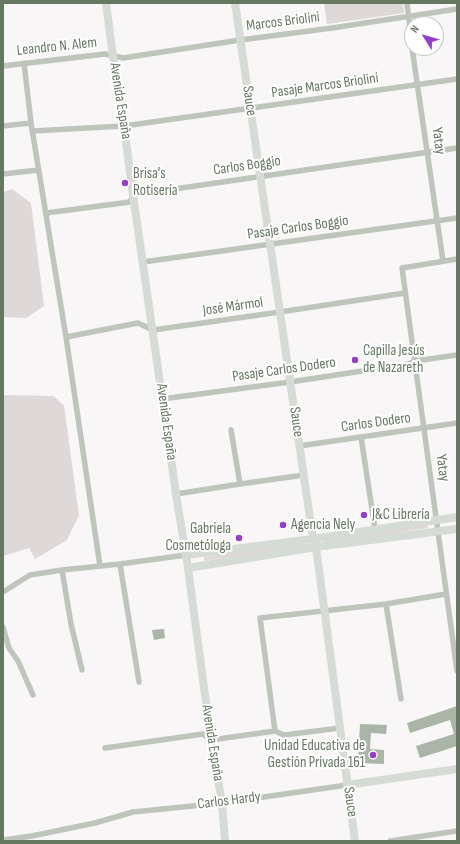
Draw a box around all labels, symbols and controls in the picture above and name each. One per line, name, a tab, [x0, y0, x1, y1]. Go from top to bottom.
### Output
street label: Marcos Briolini	[245, 9, 321, 35]
north arrow	[404, 16, 444, 56]
text: N	[408, 23, 422, 35]
street label: Leandro N. Alem	[16, 34, 98, 60]
street label: Avenida España	[105, 61, 135, 141]
street label: Pasaje Marcos Briolini	[270, 70, 380, 102]
street label: Sauce	[238, 85, 260, 117]
street label: Yatay	[427, 126, 449, 156]
street label: Carlos Boggio	[212, 152, 282, 180]
place label: Brisa's Rotisería	[133, 165, 178, 200]
marker: Brisa's Rotisería	[120, 178, 130, 188]
street label: Pasaje Carlos Boggio	[246, 212, 350, 244]
street label: José Mármol	[202, 294, 264, 320]
place label: Capilla Jesús de Nazareth	[363, 342, 425, 377]
street label: Pasaje Carlos Dodero	[231, 354, 337, 386]
marker: Capilla Jesús de Nazareth	[350, 355, 360, 365]
street label: Avenida España	[152, 382, 180, 462]
street label: Sauce	[285, 406, 307, 438]
street label: Carlos Dodero	[340, 409, 412, 437]
street label: Yatay	[431, 453, 453, 483]
place label: J&C Librería	[372, 506, 430, 524]
marker: J&C Librería	[359, 510, 369, 520]
place label: Agencia Nely	[291, 516, 355, 534]
place label: Gabriela Cosmetóloga	[165, 520, 231, 555]
marker: Agencia Nely	[278, 520, 288, 530]
marker: Gabriela Cosmetóloga	[234, 533, 244, 543]
street label: Avenida España	[197, 703, 227, 783]
place label: Unidad Educativa de Gestión Privada 161	[264, 737, 365, 772]
marker: Unidad Educativa de Gestión Privada 161	[368, 750, 378, 760]
street label: Sauce	[339, 786, 361, 818]
street label: Carlos Hardy	[196, 788, 262, 814]

